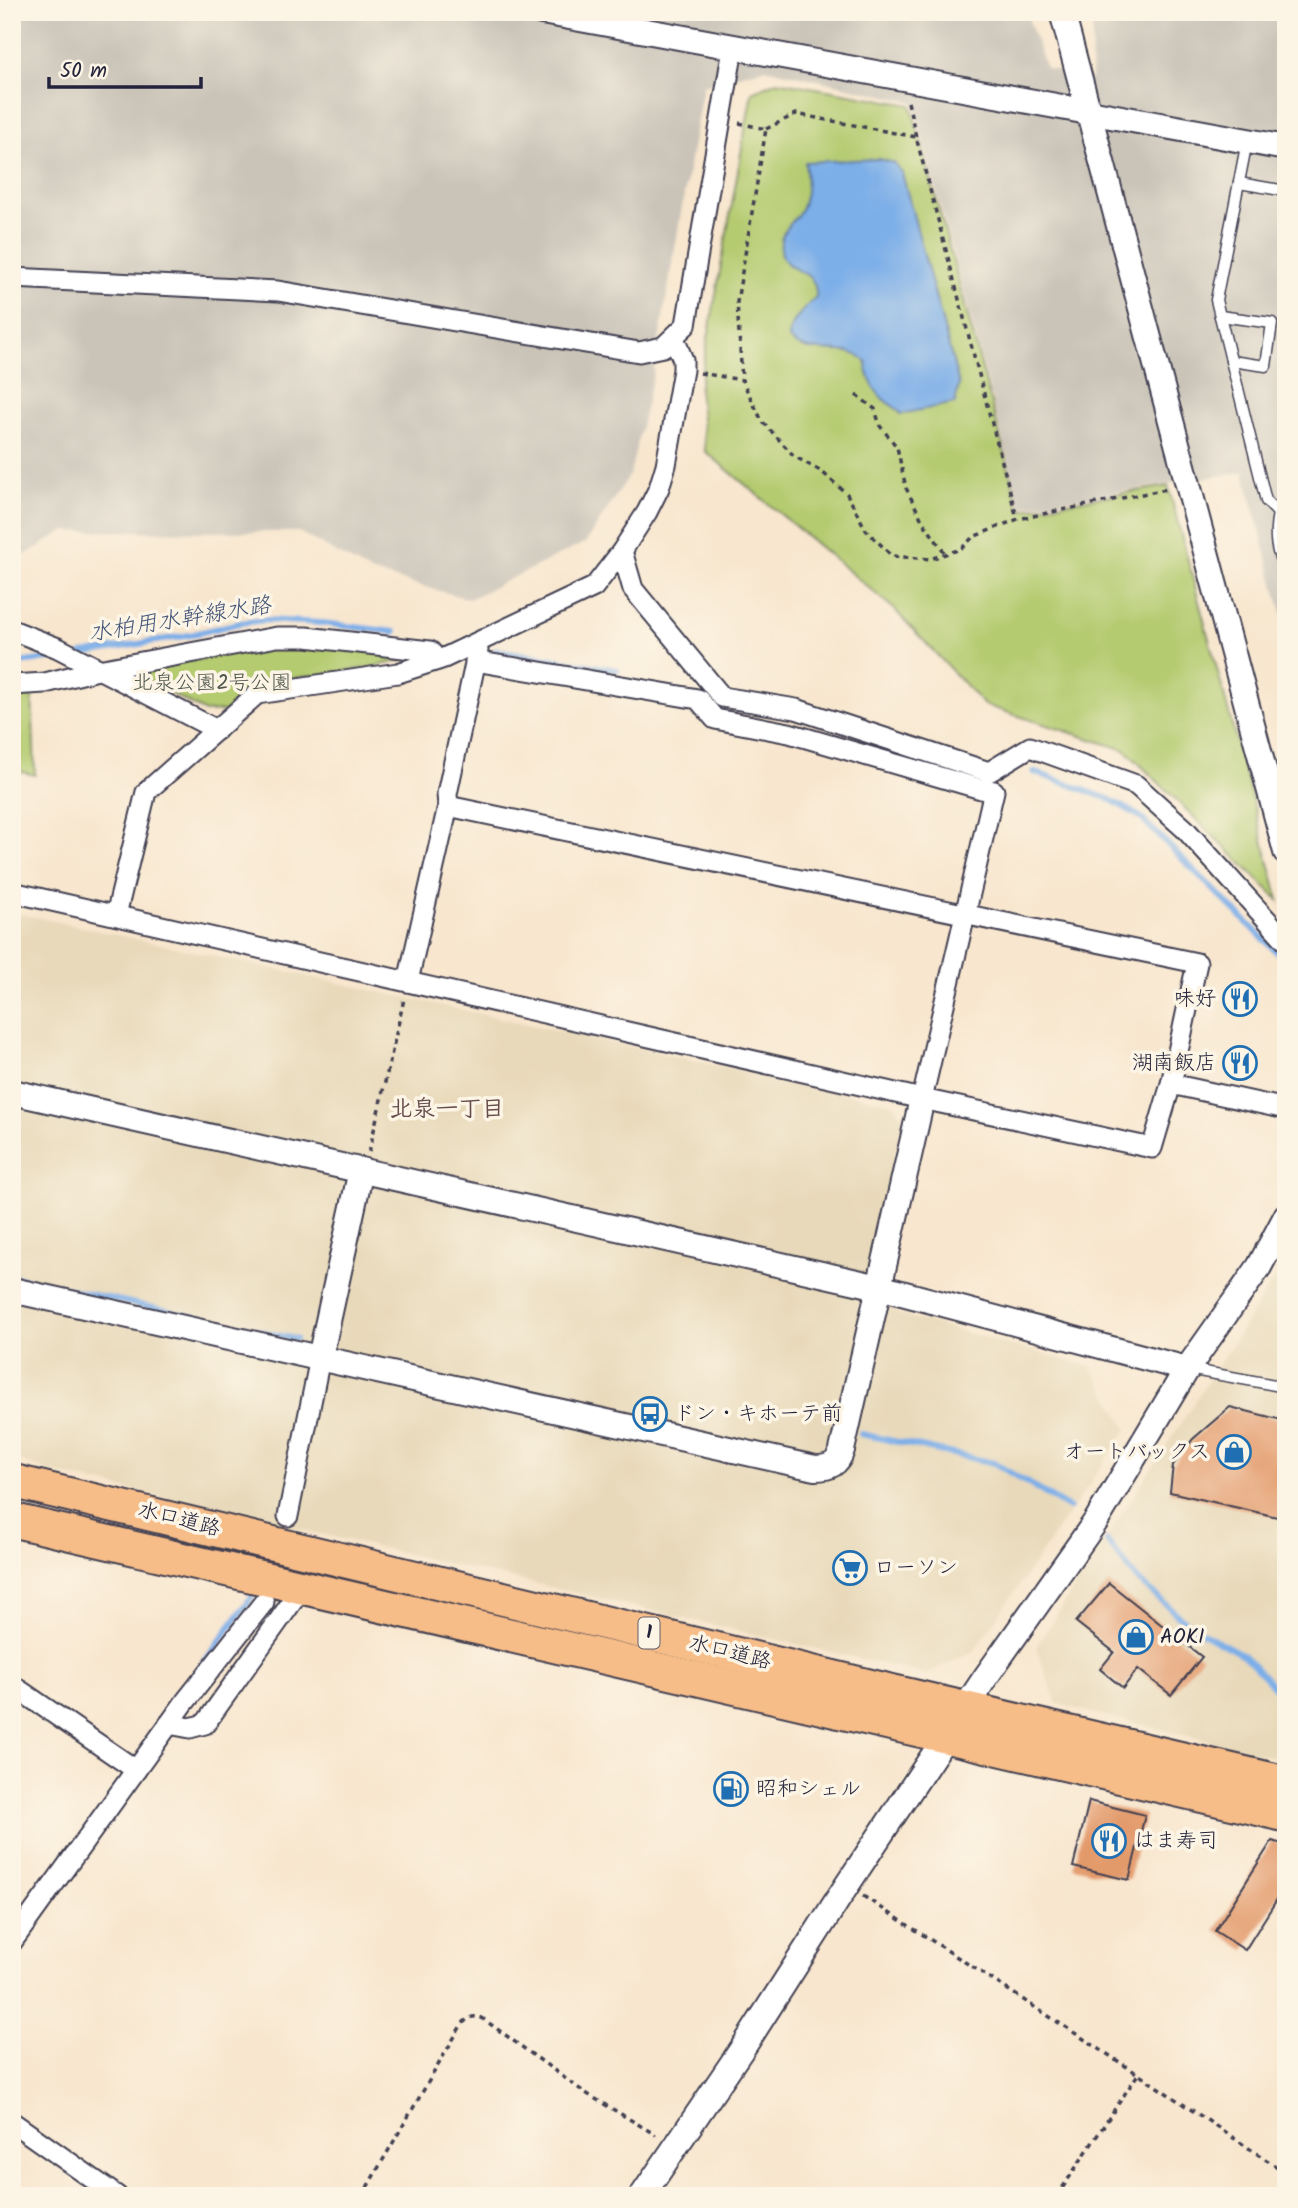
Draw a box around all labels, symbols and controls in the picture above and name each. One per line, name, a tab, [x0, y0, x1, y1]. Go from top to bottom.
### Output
scale bar	[49, 46, 201, 90]
text: 50 m	[60, 55, 107, 88]
water label: 水柏用水幹線水路	[86, 588, 276, 652]
park label: 北泉公園2号公園	[132, 667, 292, 700]
restaurant icon: 味好	[1221, 980, 1259, 1018]
place label: 味好	[1174, 983, 1216, 1016]
restaurant icon: 湖南飯店	[1221, 1044, 1259, 1082]
place label: 湖南飯店	[1132, 1047, 1216, 1080]
district label: 北泉一丁目	[390, 1092, 505, 1128]
bus stop icon: ドン・キホーテ前	[631, 1395, 669, 1433]
place label: ドン・キホーテ前	[674, 1398, 842, 1431]
shop icon: オートバックス	[1215, 1433, 1253, 1471]
place label: オートバックス	[1063, 1436, 1210, 1469]
street label: 水口道路	[134, 1494, 224, 1546]
supermarket icon: ローソン	[831, 1549, 869, 1587]
place label: ローソン	[874, 1552, 958, 1585]
road number: 1	[638, 1618, 660, 1648]
shop icon: AOKI	[1117, 1618, 1155, 1656]
place label: AOKI	[1160, 1621, 1205, 1654]
street label: 水口道路	[685, 1627, 775, 1679]
fuel station icon: 昭和シェル	[712, 1770, 750, 1808]
place label: 昭和シェル	[756, 1773, 861, 1806]
restaurant icon: はま寿司	[1090, 1822, 1128, 1860]
place label: はま寿司	[1134, 1825, 1218, 1858]

